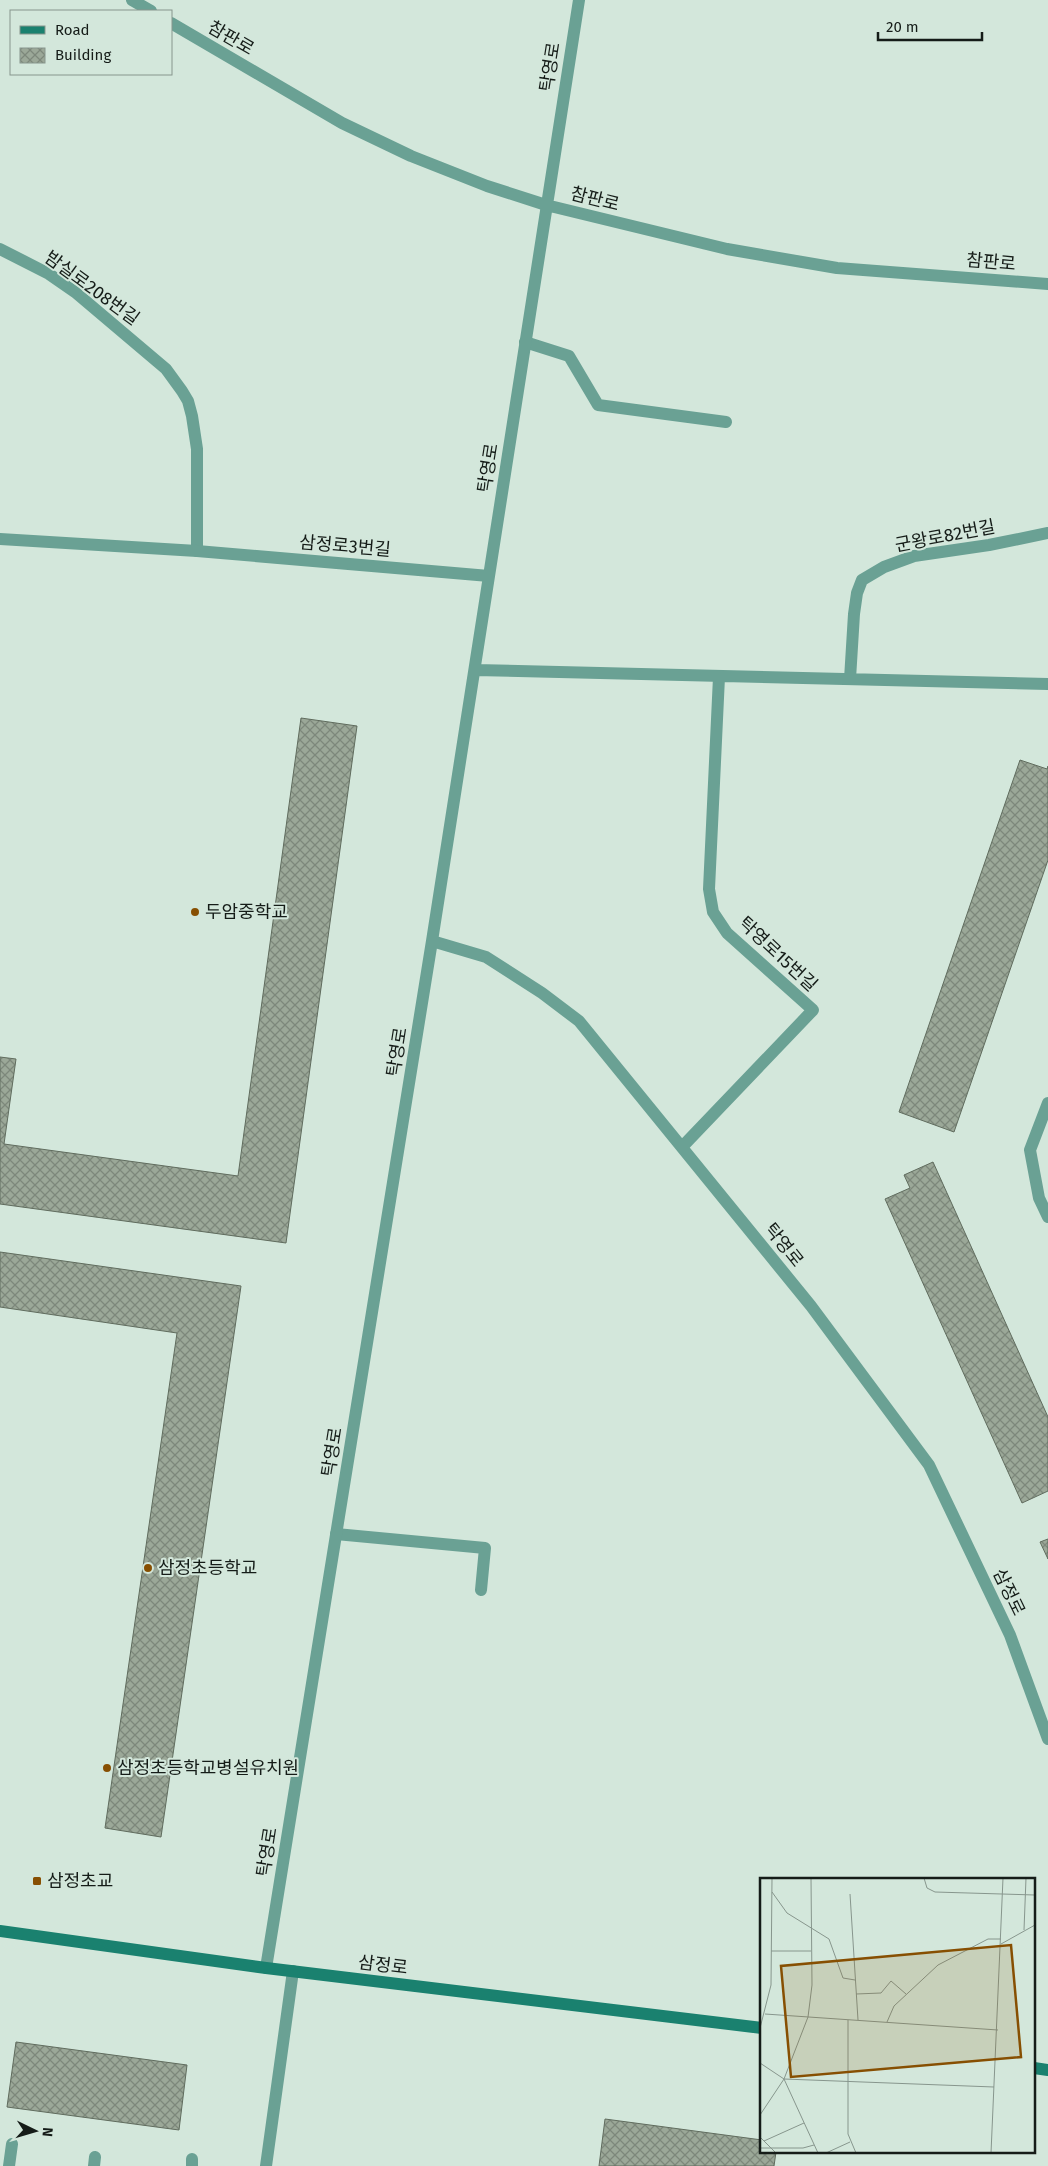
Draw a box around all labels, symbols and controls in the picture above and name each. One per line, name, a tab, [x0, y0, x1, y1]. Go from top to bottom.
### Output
legend	[10, 10, 172, 75]
scale bar	[878, 10, 982, 42]
street label: 참판로	[204, 16, 258, 60]
text: 20 m	[886, 18, 919, 36]
text: Road	[55, 21, 90, 39]
street label: 탁영로	[535, 41, 565, 93]
text: Building	[55, 46, 111, 64]
street label: 참판로	[568, 182, 622, 216]
street label: 밤실로208번길	[40, 246, 144, 330]
street label: 참판로	[965, 249, 1017, 275]
street label: 탁영로	[473, 442, 503, 494]
street label: 군왕로82번길	[893, 516, 997, 556]
street label: 삼정로3번길	[298, 531, 392, 561]
place label: 두암중학교	[205, 901, 288, 923]
marker: 두암중학교	[189, 906, 201, 918]
street label: 탁영로15번길	[734, 912, 822, 996]
street label: 탁영로	[382, 1026, 412, 1078]
street label: 탁영로	[760, 1219, 808, 1271]
street label: 탁영로	[317, 1426, 347, 1478]
place label: 삼정초등학교	[158, 1557, 257, 1579]
marker: 삼정초등학교	[142, 1562, 154, 1574]
street label: 삼정로	[988, 1565, 1030, 1619]
place label: 삼정초등학교병설유치원	[117, 1757, 299, 1779]
marker: 삼정초등학교병설유치원	[101, 1762, 113, 1774]
street label: 탁영로	[252, 1826, 282, 1878]
place label: 삼정초교	[47, 1870, 113, 1892]
marker: 삼정초교	[31, 1875, 43, 1887]
inset map	[760, 1878, 1036, 2154]
street label: 삼정로	[357, 1951, 409, 1979]
north arrow	[10, 2106, 60, 2156]
text: N	[39, 2127, 56, 2137]

